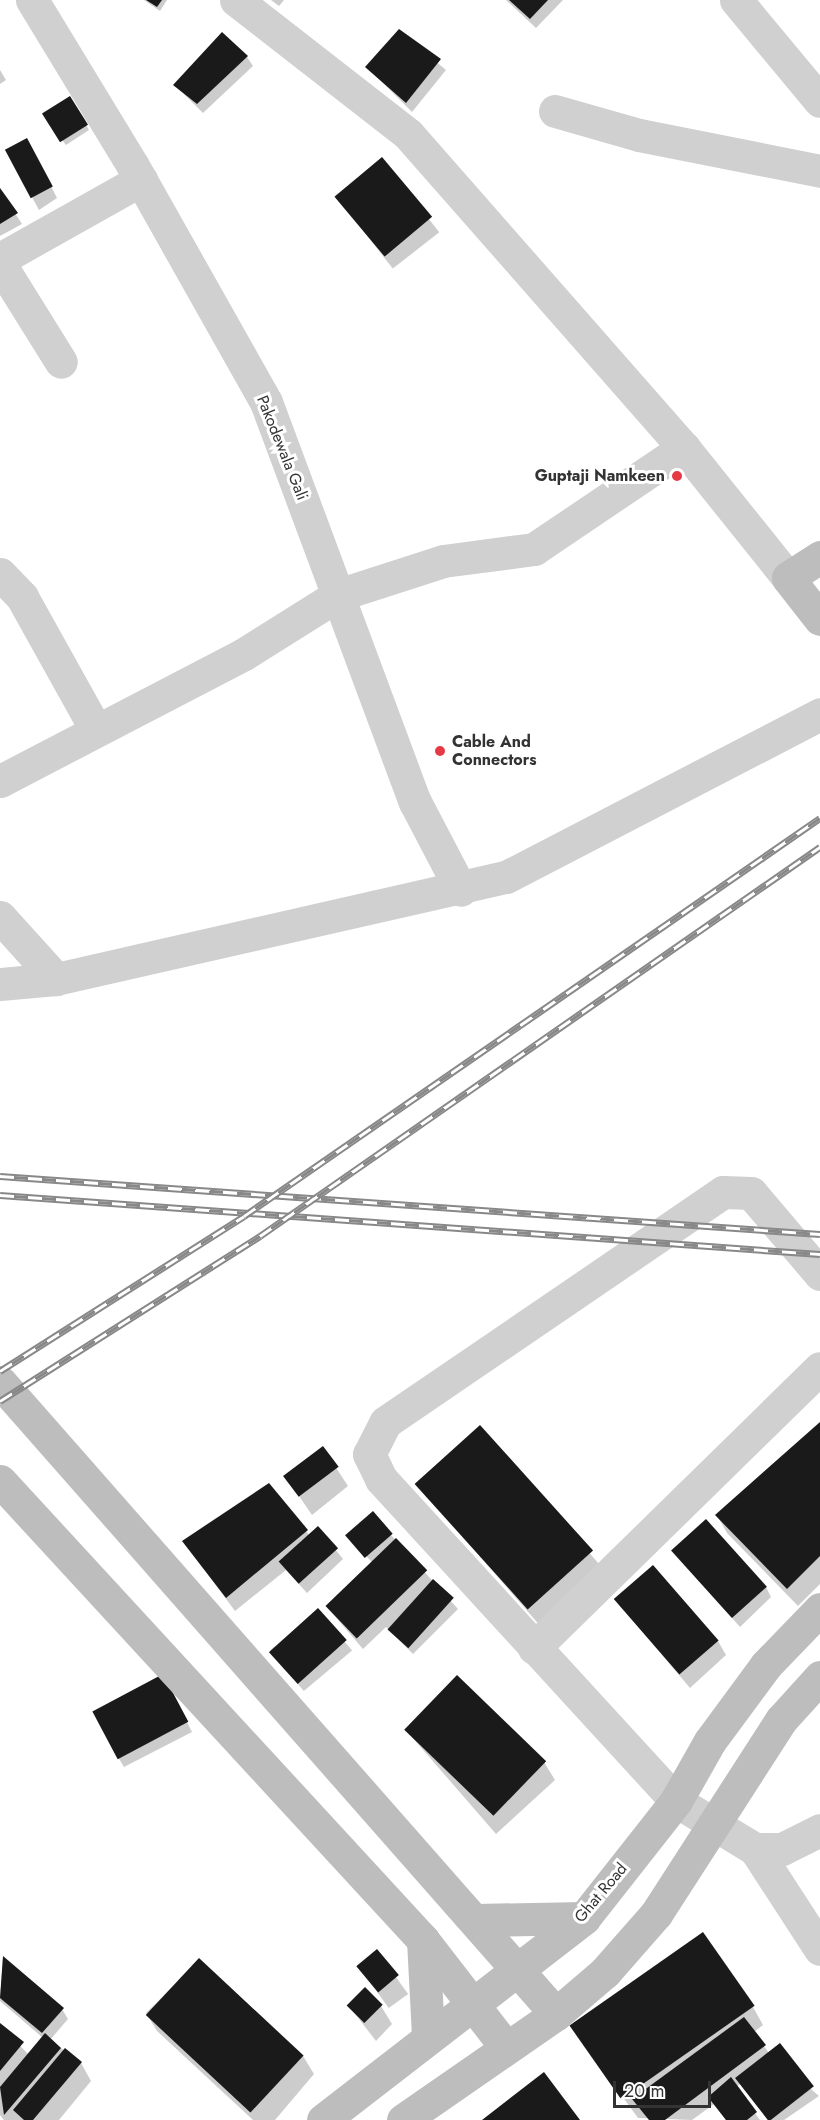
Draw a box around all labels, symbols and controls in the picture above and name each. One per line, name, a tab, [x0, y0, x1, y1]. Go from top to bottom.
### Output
street label: Pakodewala Gali	[252, 393, 312, 503]
place label: Guptaji Namkeen	[535, 466, 665, 486]
marker: Guptaji Namkeen	[670, 469, 684, 483]
place label: Cable And Connectors	[452, 732, 537, 770]
marker: Cable And Connectors	[433, 744, 447, 758]
street label: Ghat Road	[571, 1859, 631, 1927]
scale bar	[616, 2069, 714, 2107]
text: 20 m	[624, 2078, 664, 2104]

